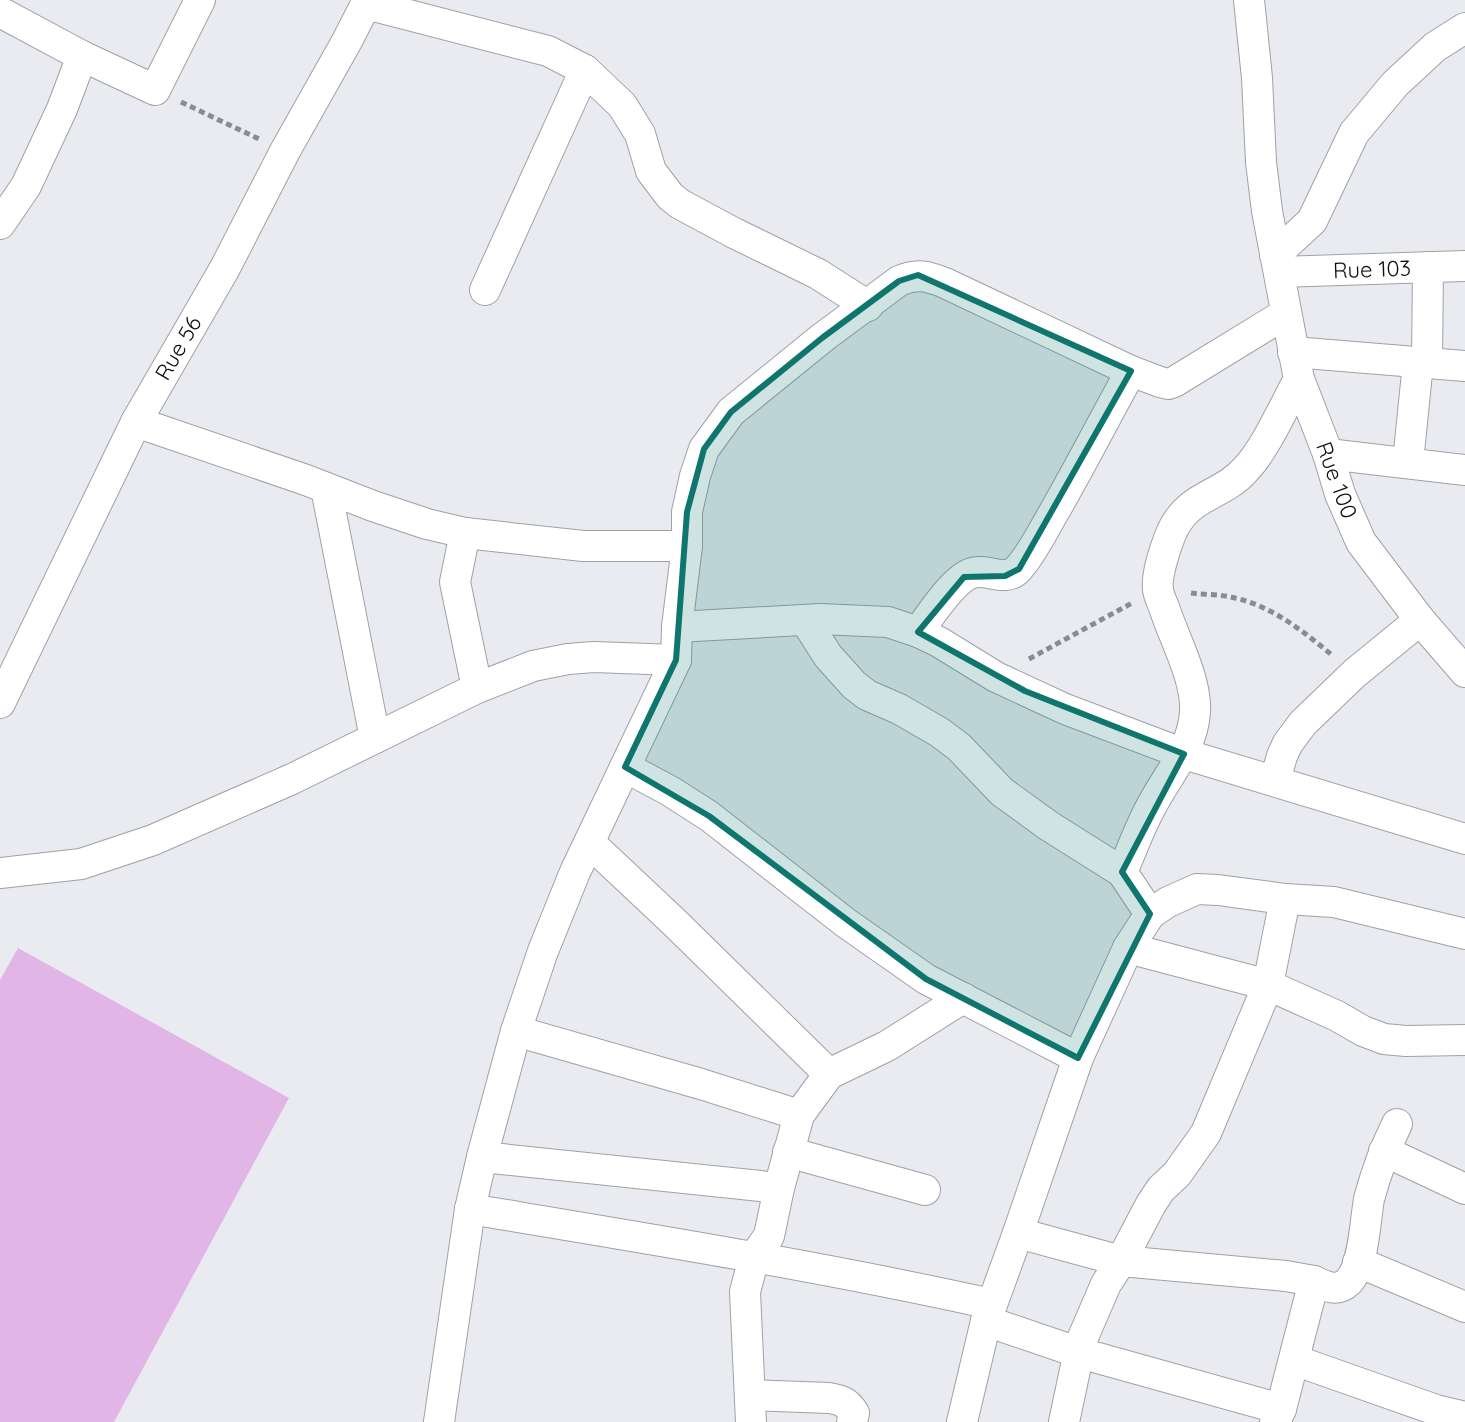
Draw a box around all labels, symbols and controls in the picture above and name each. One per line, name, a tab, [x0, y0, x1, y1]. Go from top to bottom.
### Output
street label: Rue 103	[1332, 254, 1412, 284]
street label: Rue 56	[149, 311, 208, 385]
street label: Rue 100	[1310, 438, 1364, 522]

